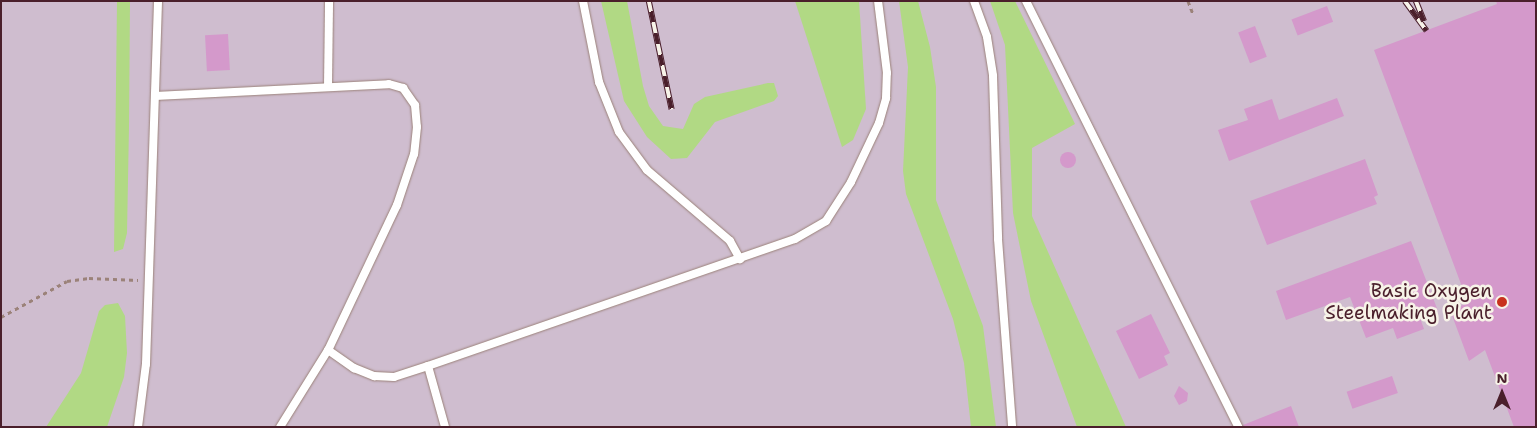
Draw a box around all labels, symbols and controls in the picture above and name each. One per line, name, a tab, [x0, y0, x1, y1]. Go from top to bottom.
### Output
place label: Basic Oxygen Steelmaking Plant	[1325, 280, 1492, 324]
marker: Basic Oxygen Steelmaking Plant	[1496, 296, 1508, 308]
north arrow	[1477, 368, 1527, 418]
text: N	[1496, 369, 1508, 387]

